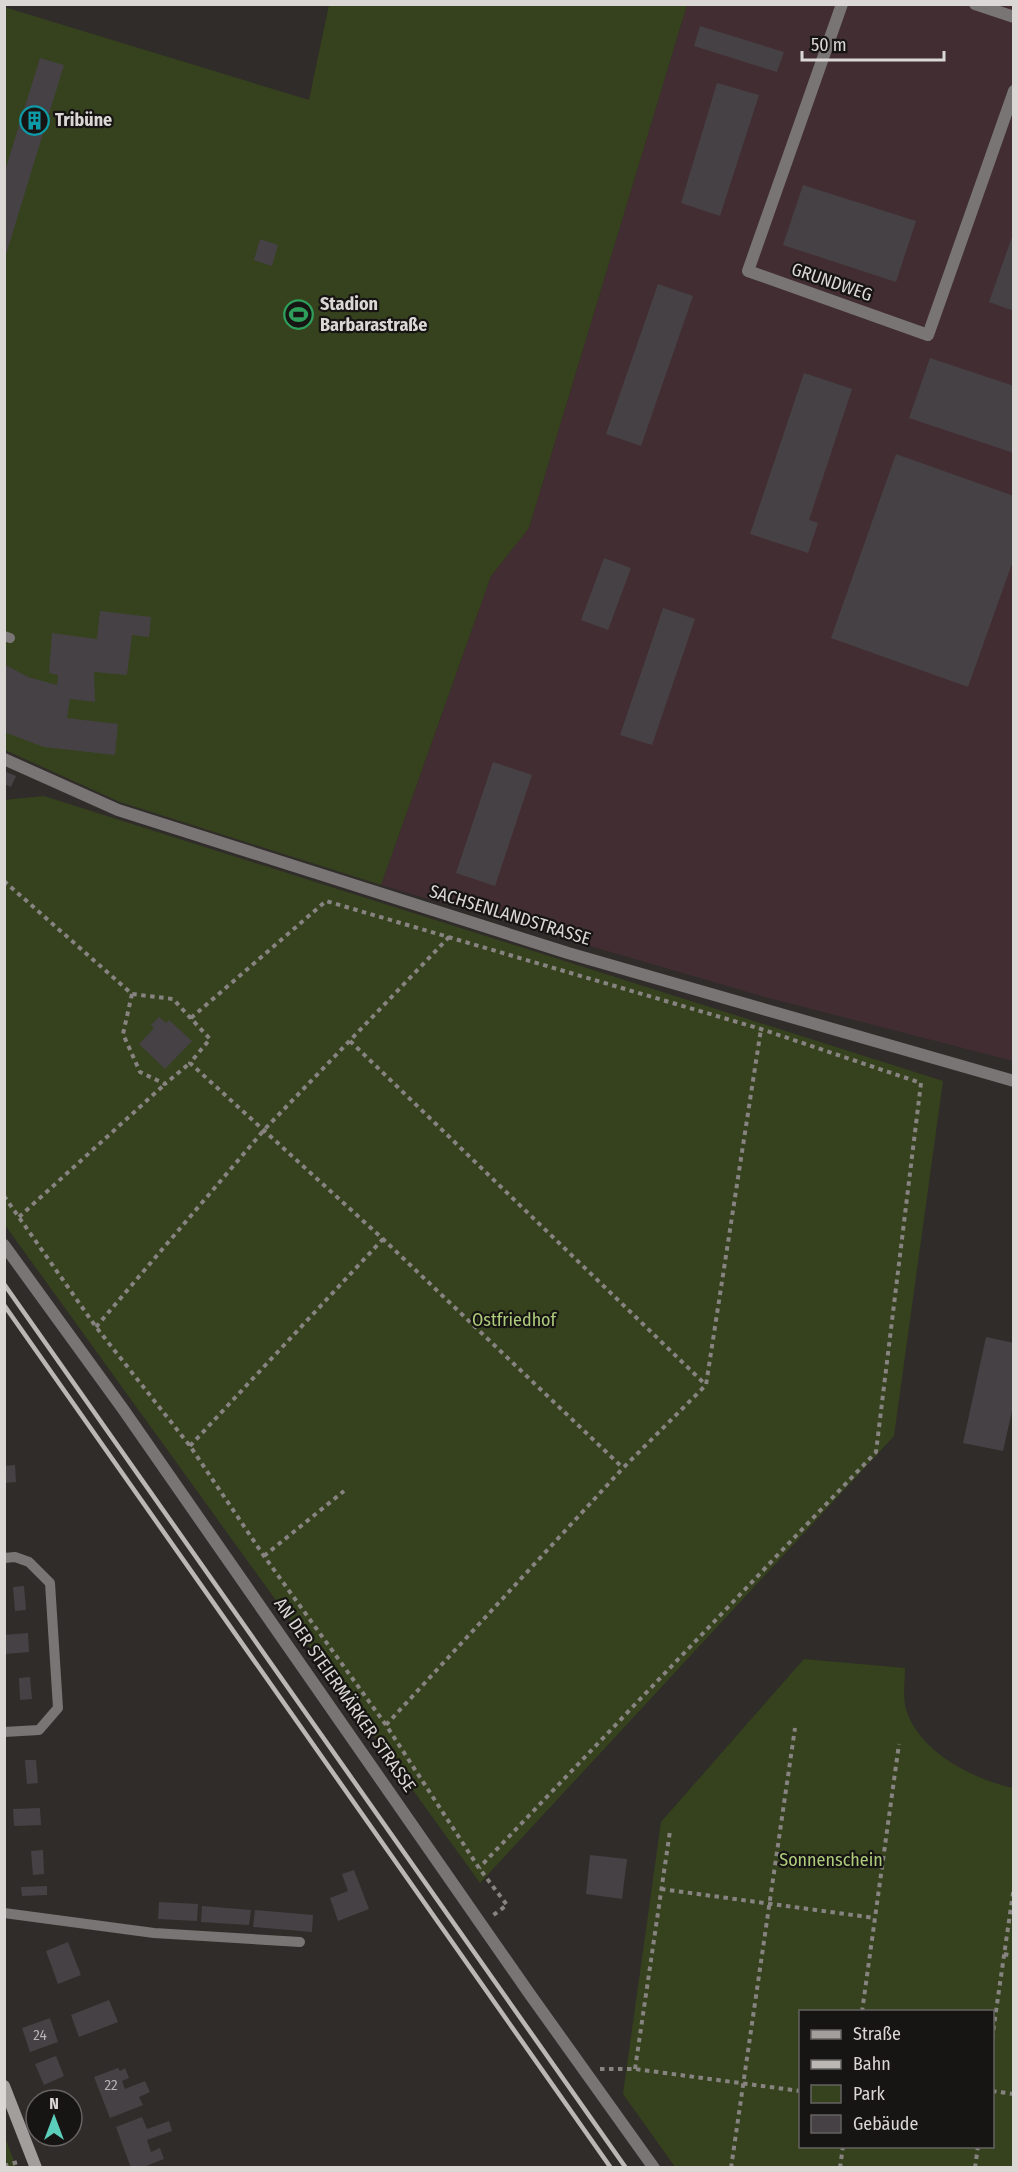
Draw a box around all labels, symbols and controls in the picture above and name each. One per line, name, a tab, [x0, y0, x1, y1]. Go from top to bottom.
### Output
scale bar	[802, 24, 944, 62]
text: 50 m	[811, 34, 847, 56]
building icon: Tribüne	[18, 104, 50, 136]
place label: Tribüne	[55, 109, 112, 131]
street label: GRUNDWEG	[789, 258, 875, 306]
place label: Stadion Barbarastraße	[320, 293, 427, 336]
sports icon: Stadion Barbarastraße	[283, 298, 315, 330]
street label: SACHSENLANDSTRASSE	[427, 880, 593, 950]
park label: Ostfriedhof	[472, 1309, 558, 1331]
street label: AN DER STEIERMÄRKER STRASSE	[269, 1594, 421, 1796]
park label: Sonnenschein	[779, 1849, 883, 1871]
legend	[799, 2010, 994, 2148]
text: Straße	[853, 2023, 901, 2045]
house number: 24	[33, 2026, 47, 2044]
text: Bahn	[853, 2053, 891, 2075]
house number: 22	[104, 2076, 118, 2094]
text: Park	[853, 2083, 886, 2105]
north arrow	[24, 2088, 84, 2148]
text: N	[49, 2094, 59, 2113]
text: Gebäude	[853, 2113, 919, 2135]

